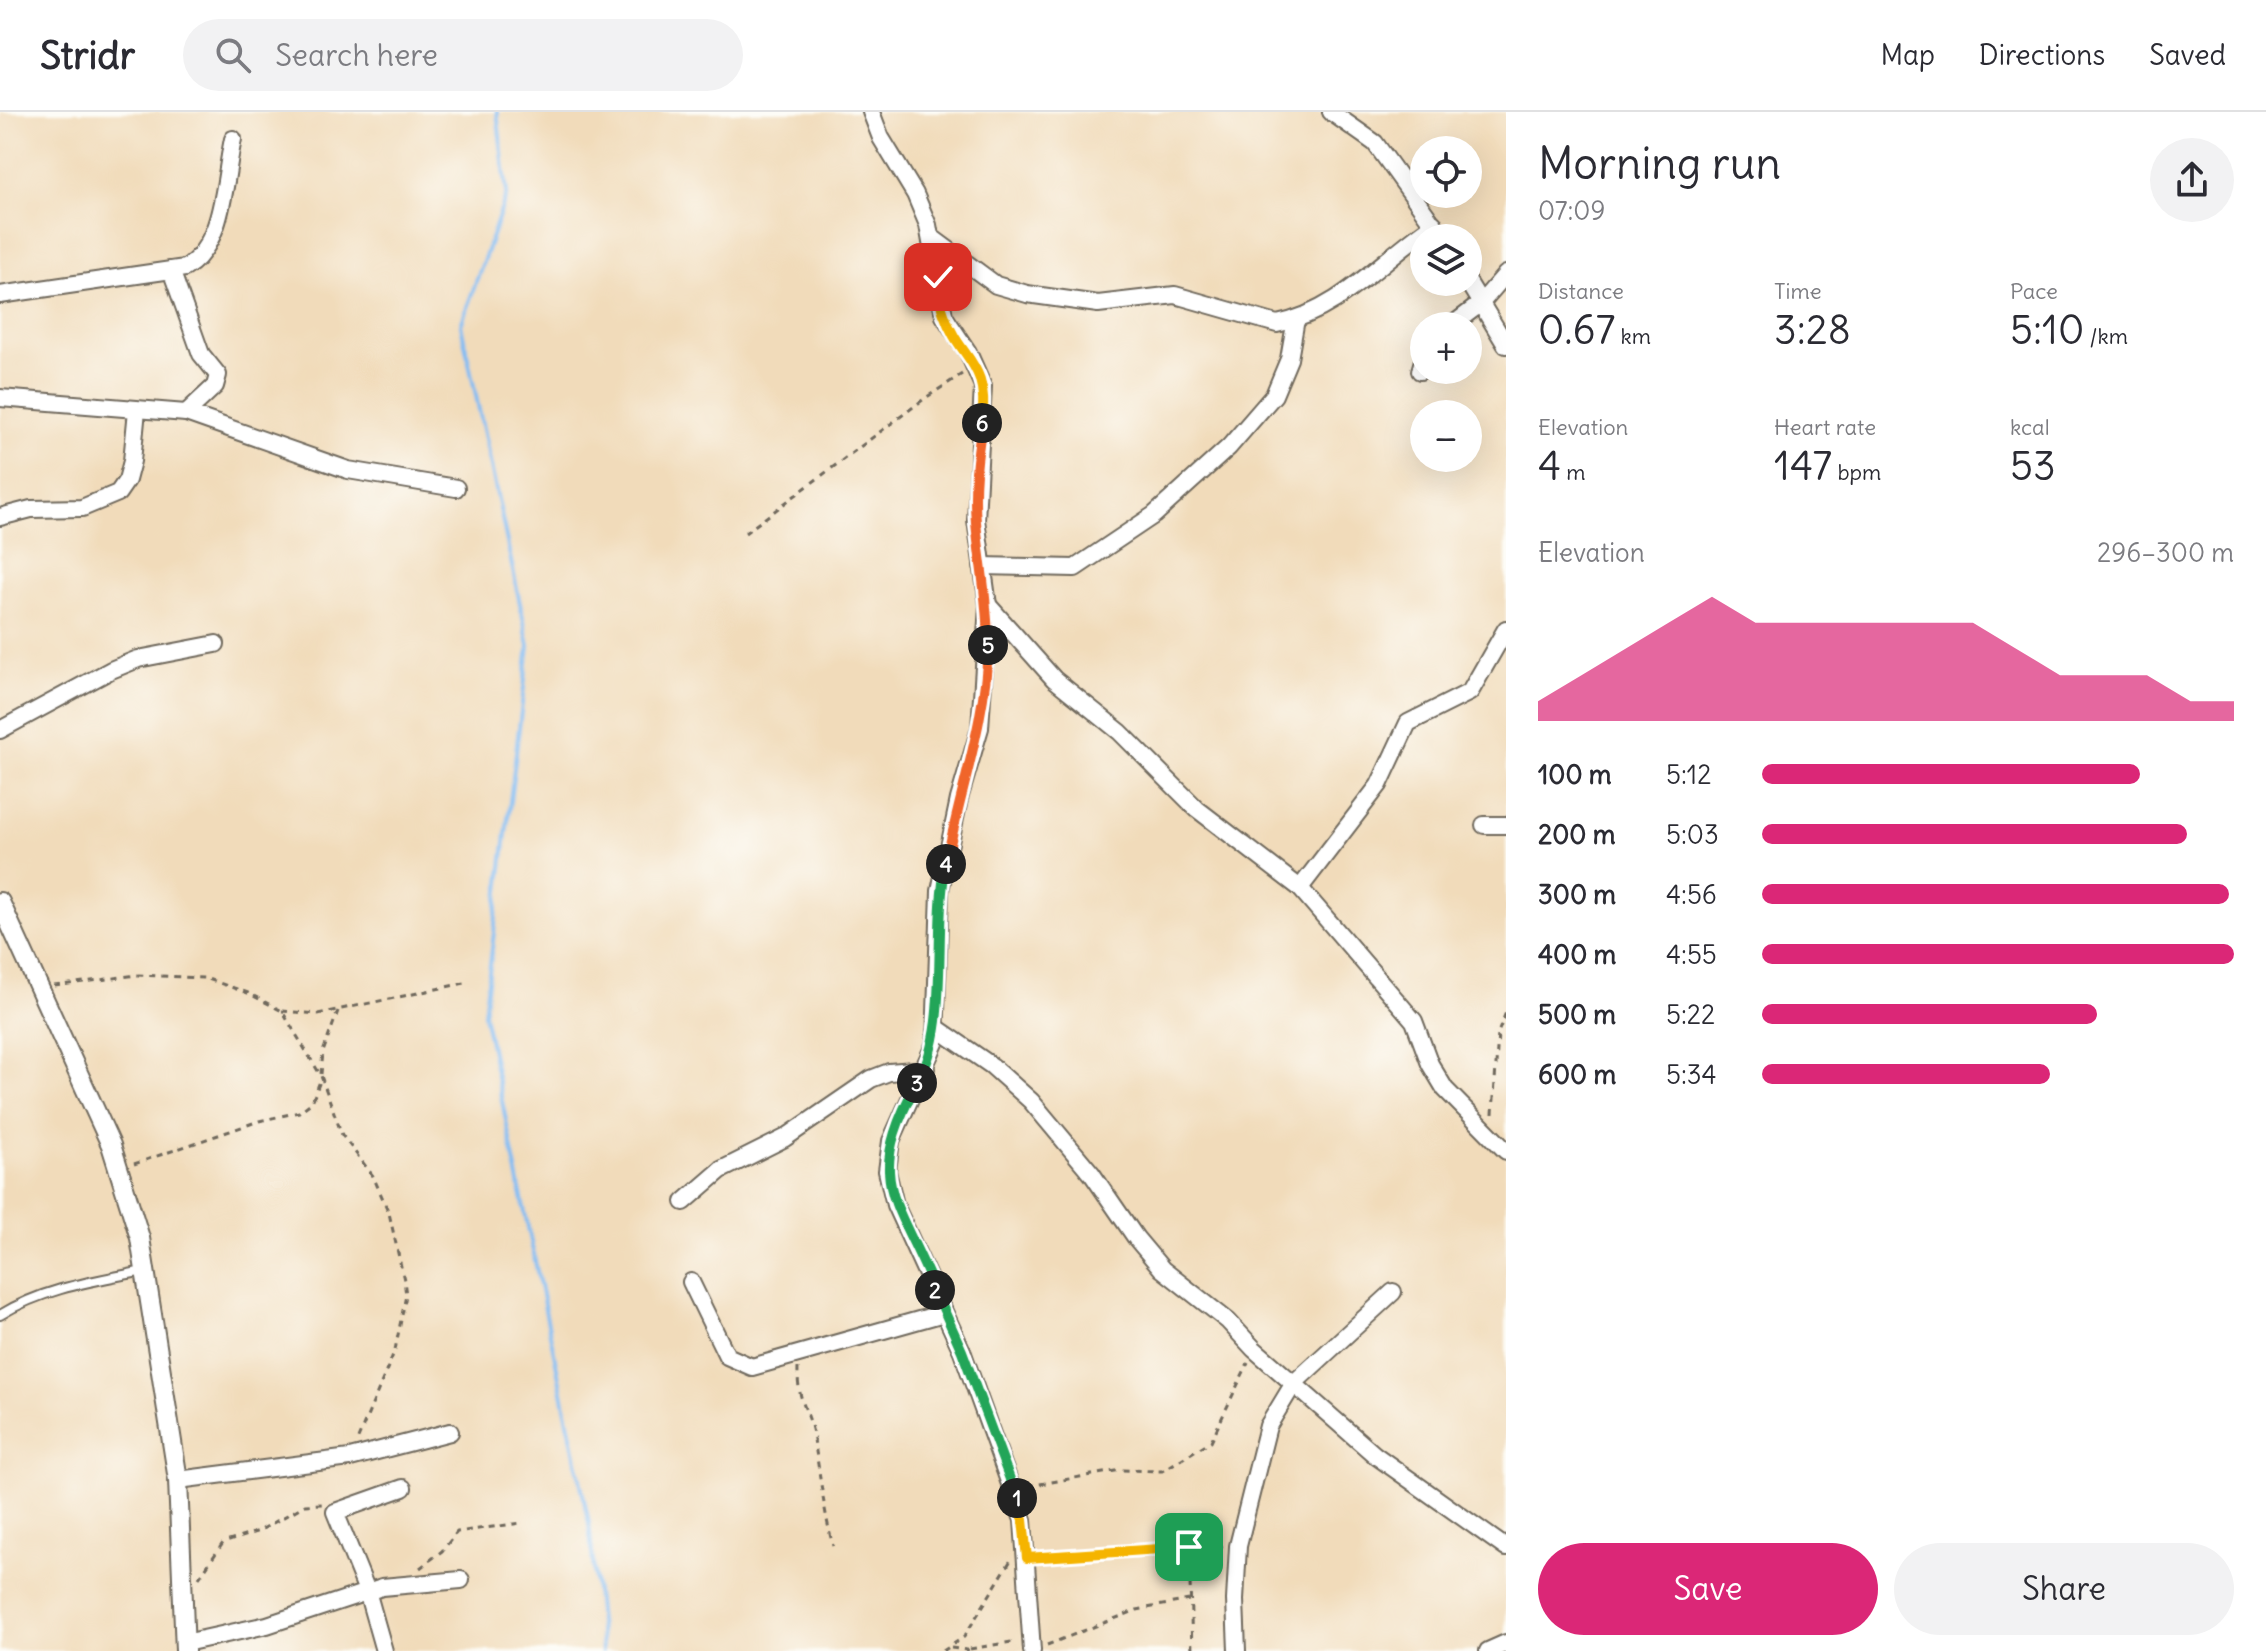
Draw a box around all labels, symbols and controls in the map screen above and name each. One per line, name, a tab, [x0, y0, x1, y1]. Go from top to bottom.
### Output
search box	[183, 19, 743, 91]
text: Stridr	[40, 32, 135, 79]
icon: search	[211, 33, 255, 77]
text: Search here	[275, 36, 438, 74]
text: Map	[1880, 37, 1935, 73]
text: Directions	[1979, 37, 2105, 73]
text: Saved	[2149, 37, 2226, 73]
map controls	[1410, 136, 1482, 472]
button: locate	[1410, 136, 1482, 208]
text: Morning run	[1538, 136, 1781, 191]
button: share	[2150, 138, 2234, 222]
text: 07:09	[1538, 194, 1605, 227]
button: layers	[1410, 224, 1482, 296]
pin	[904, 243, 972, 311]
icon: check	[916, 255, 960, 299]
text: Distance	[1538, 277, 1624, 305]
text: Time	[1774, 277, 1822, 305]
text: Pace	[2010, 277, 2058, 305]
text: 0.67	[1538, 305, 1615, 355]
text: 3:28	[1774, 305, 1851, 355]
text: 5:10	[2010, 305, 2084, 355]
button: +	[1410, 312, 1482, 384]
text: km	[1615, 322, 1651, 350]
text: /km	[2084, 322, 2128, 350]
button: −	[1410, 400, 1482, 472]
pin: 6	[962, 403, 1002, 443]
text: 6	[976, 409, 988, 437]
text: Elevation	[1538, 413, 1628, 441]
text: Heart rate	[1774, 413, 1876, 441]
text: kcal	[2010, 413, 2050, 441]
text: 4	[1538, 441, 1561, 491]
text: 147	[1774, 441, 1832, 491]
text: 53	[2010, 441, 2056, 491]
text: m	[1561, 458, 1586, 486]
text: bpm	[1832, 458, 1881, 486]
text: Elevation	[1538, 536, 1645, 569]
text: 296–300 m	[2097, 536, 2234, 569]
pin: 5	[968, 625, 1008, 665]
text: 5	[982, 631, 994, 659]
text: 100 m	[1538, 758, 1612, 791]
text: 5:12	[1666, 758, 1711, 791]
text: 200 m	[1538, 818, 1615, 851]
text: 5:03	[1666, 818, 1719, 851]
pin: 4	[926, 844, 966, 884]
text: 4	[940, 850, 952, 878]
text: 300 m	[1538, 878, 1616, 911]
text: 4:56	[1666, 878, 1717, 911]
text: 400 m	[1538, 938, 1616, 971]
text: 4:55	[1666, 938, 1717, 971]
text: 500 m	[1538, 998, 1616, 1031]
text: 5:22	[1666, 998, 1715, 1031]
text: 600 m	[1538, 1058, 1616, 1091]
text: 5:34	[1666, 1058, 1717, 1091]
pin: 3	[897, 1063, 937, 1103]
text: 3	[911, 1069, 923, 1097]
pin: 2	[915, 1270, 955, 1310]
text: 2	[929, 1276, 941, 1304]
pin: 1	[997, 1478, 1037, 1518]
text: 1	[1013, 1484, 1021, 1512]
pin	[1155, 1513, 1223, 1581]
icon: arrive	[1167, 1525, 1211, 1569]
button: Save	[1538, 1543, 1878, 1635]
button: Share	[1894, 1543, 2234, 1635]

